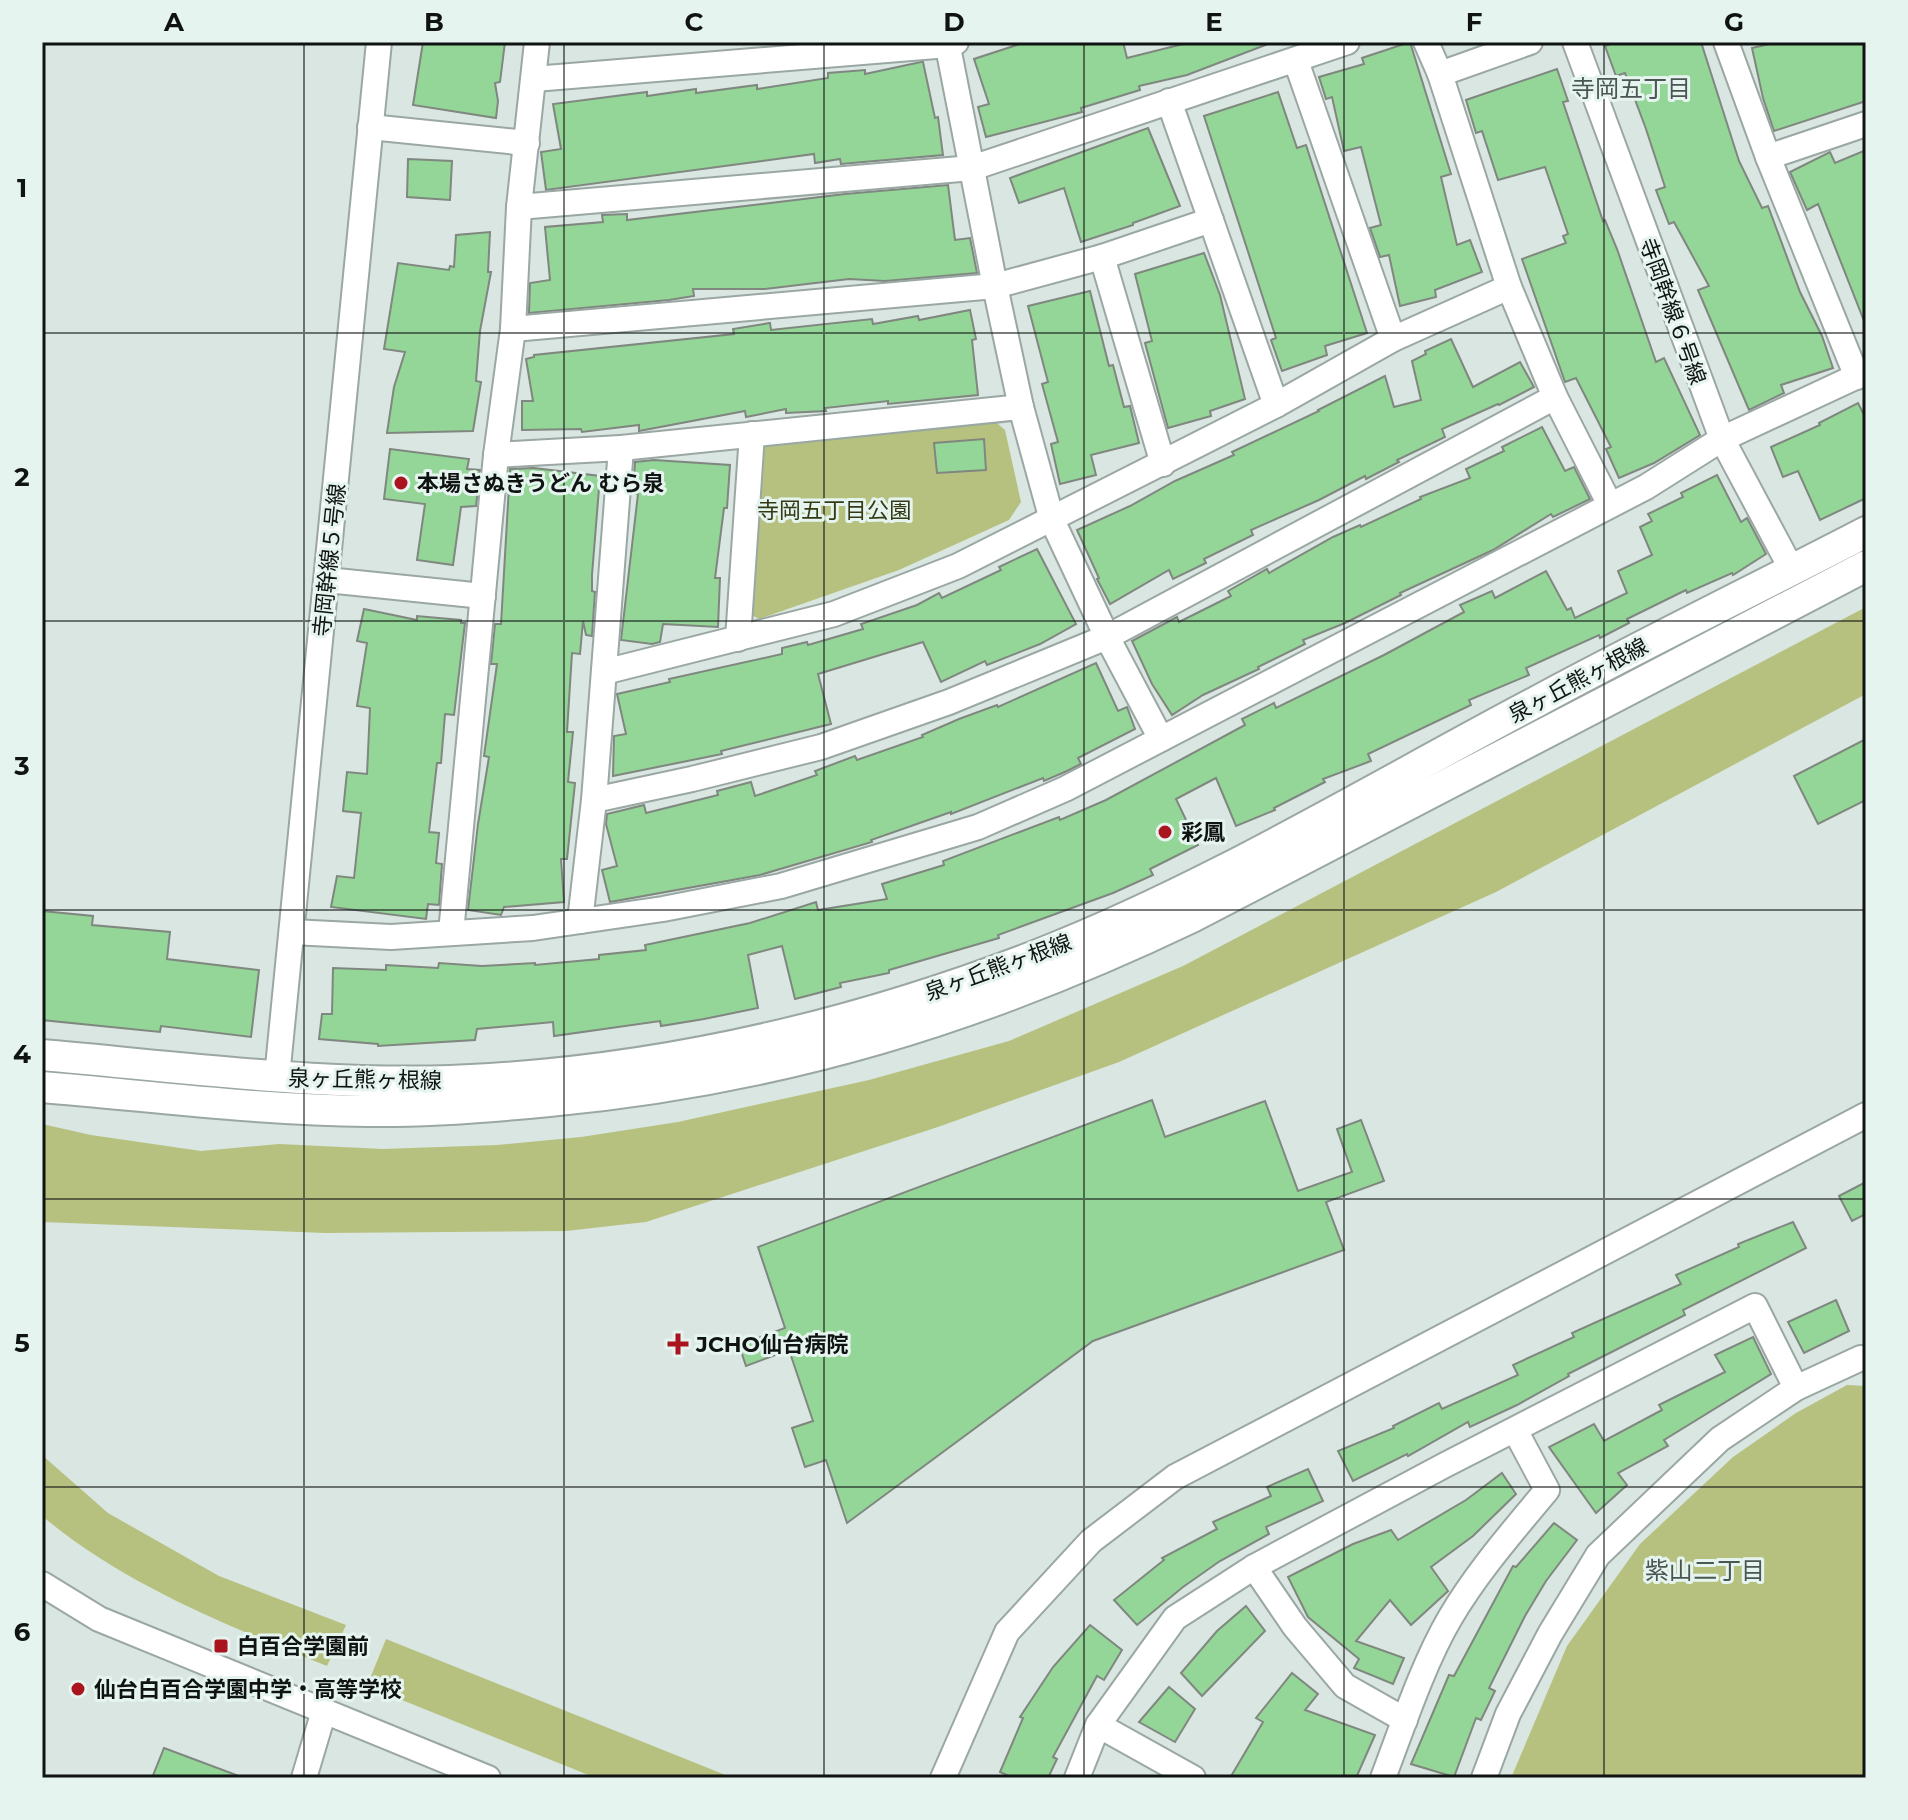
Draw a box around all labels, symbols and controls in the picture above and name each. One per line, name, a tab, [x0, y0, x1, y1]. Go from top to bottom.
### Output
text: A	[163, 6, 185, 38]
text: B	[424, 6, 444, 38]
text: C	[685, 6, 704, 38]
text: D	[943, 6, 965, 38]
text: E	[1205, 6, 1223, 38]
text: F	[1466, 6, 1482, 38]
text: G	[1724, 6, 1744, 38]
district label: 寺岡五丁目	[1571, 74, 1691, 103]
text: 1	[17, 172, 27, 204]
street label: 寺岡幹線６号線	[1634, 234, 1712, 388]
text: 2	[14, 461, 30, 493]
place label: 本場さぬきうどん むら泉	[417, 470, 664, 497]
marker: 本場さぬきうどん むら泉	[392, 474, 410, 492]
street label: 寺岡幹線５号線	[308, 482, 351, 638]
park label: 寺岡五丁目公園	[757, 497, 911, 524]
street label: 泉ヶ丘熊ヶ根線	[1504, 632, 1653, 729]
text: 3	[13, 750, 30, 782]
place label: 彩鳳	[1181, 819, 1225, 846]
marker: 彩鳳	[1156, 823, 1174, 841]
street label: 泉ヶ丘熊ヶ根線	[921, 928, 1075, 1006]
text: 4	[13, 1038, 31, 1070]
street label: 泉ヶ丘熊ヶ根線	[288, 1065, 442, 1094]
text: 5	[14, 1327, 30, 1359]
place label: JCHO仙台病院	[695, 1331, 848, 1358]
marker: JCHO仙台病院	[667, 1333, 689, 1355]
district label: 紫山二丁目	[1645, 1556, 1765, 1585]
text: 6	[14, 1616, 31, 1648]
place label: 白百合学園前	[237, 1633, 369, 1660]
marker: 白百合学園前	[212, 1637, 230, 1655]
place label: 仙台白百合学園中学・高等学校	[94, 1676, 402, 1703]
marker: 仙台白百合学園中学・高等学校	[69, 1680, 87, 1698]

